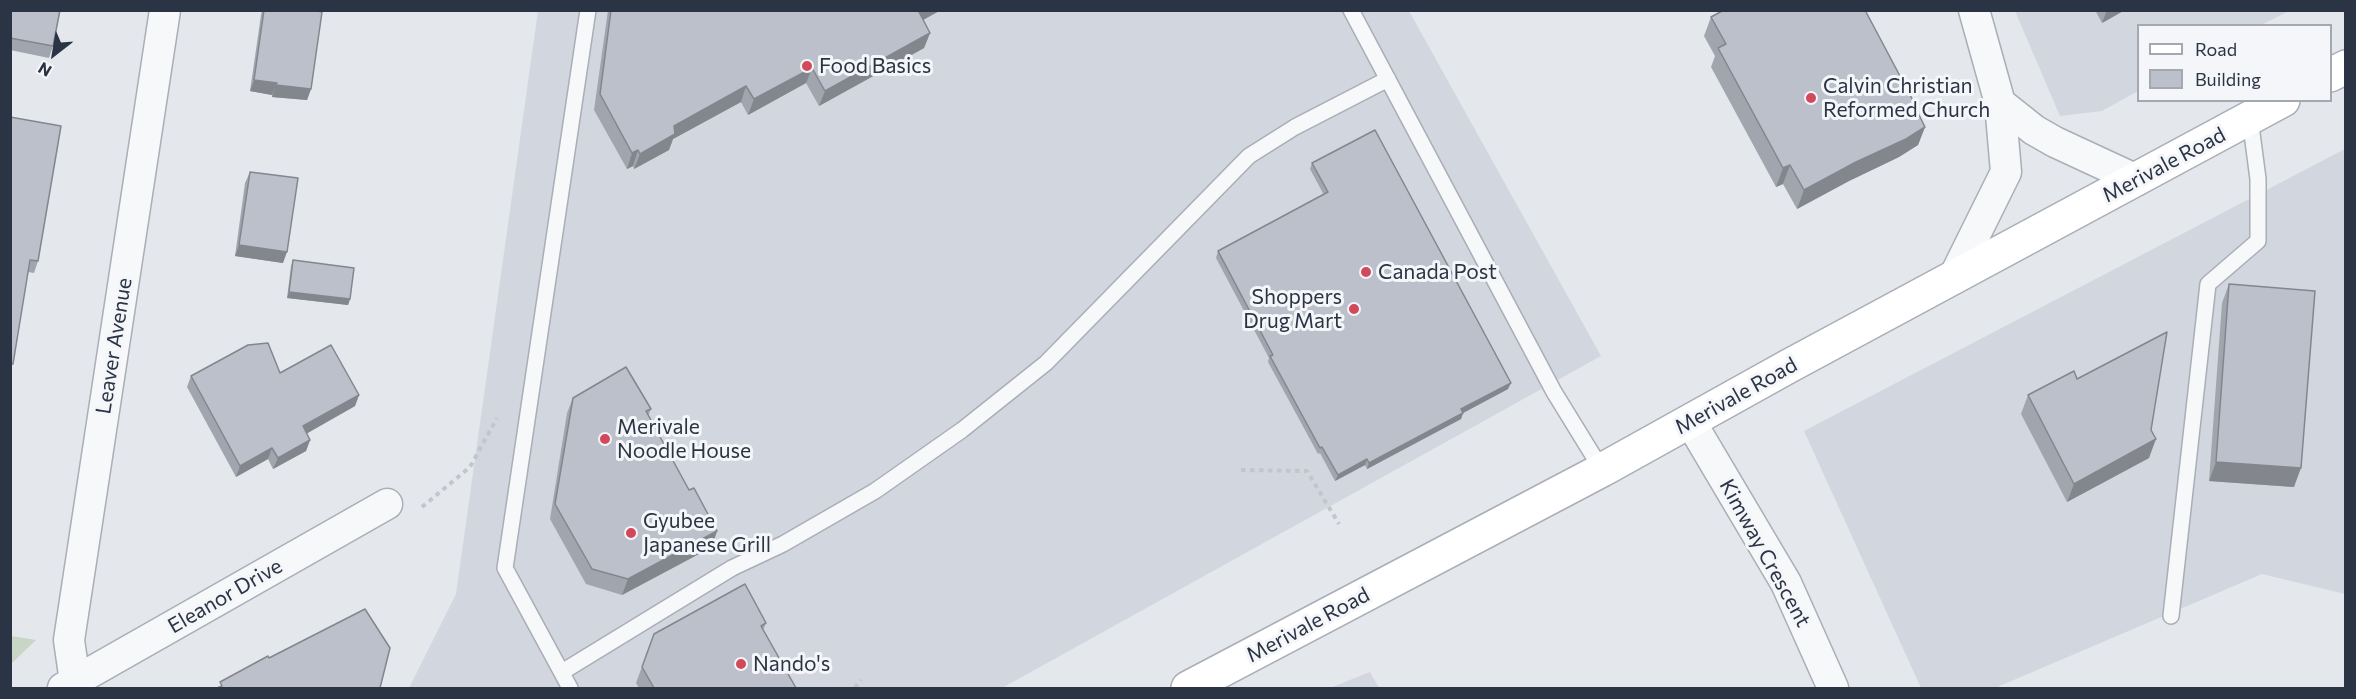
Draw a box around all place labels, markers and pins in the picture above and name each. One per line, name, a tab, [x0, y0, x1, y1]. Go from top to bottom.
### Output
place label: Food Basics	[819, 53, 931, 79]
marker: Food Basics	[800, 59, 814, 73]
place label: Calvin Christian Reformed Church	[1823, 73, 1990, 123]
marker: Calvin Christian Reformed Church	[1804, 91, 1818, 105]
place label: Canada Post	[1378, 259, 1497, 285]
marker: Canada Post	[1359, 265, 1373, 279]
place label: Shoppers Drug Mart	[1243, 284, 1342, 334]
marker: Shoppers Drug Mart	[1347, 302, 1361, 316]
place label: Merivale Noodle House	[617, 414, 751, 464]
marker: Merivale Noodle House	[598, 432, 612, 446]
place label: Gyubee Japanese Grill	[643, 508, 771, 558]
marker: Gyubee Japanese Grill	[624, 526, 638, 540]
place label: Nando's	[753, 651, 830, 677]
marker: Nando's	[734, 657, 748, 671]

